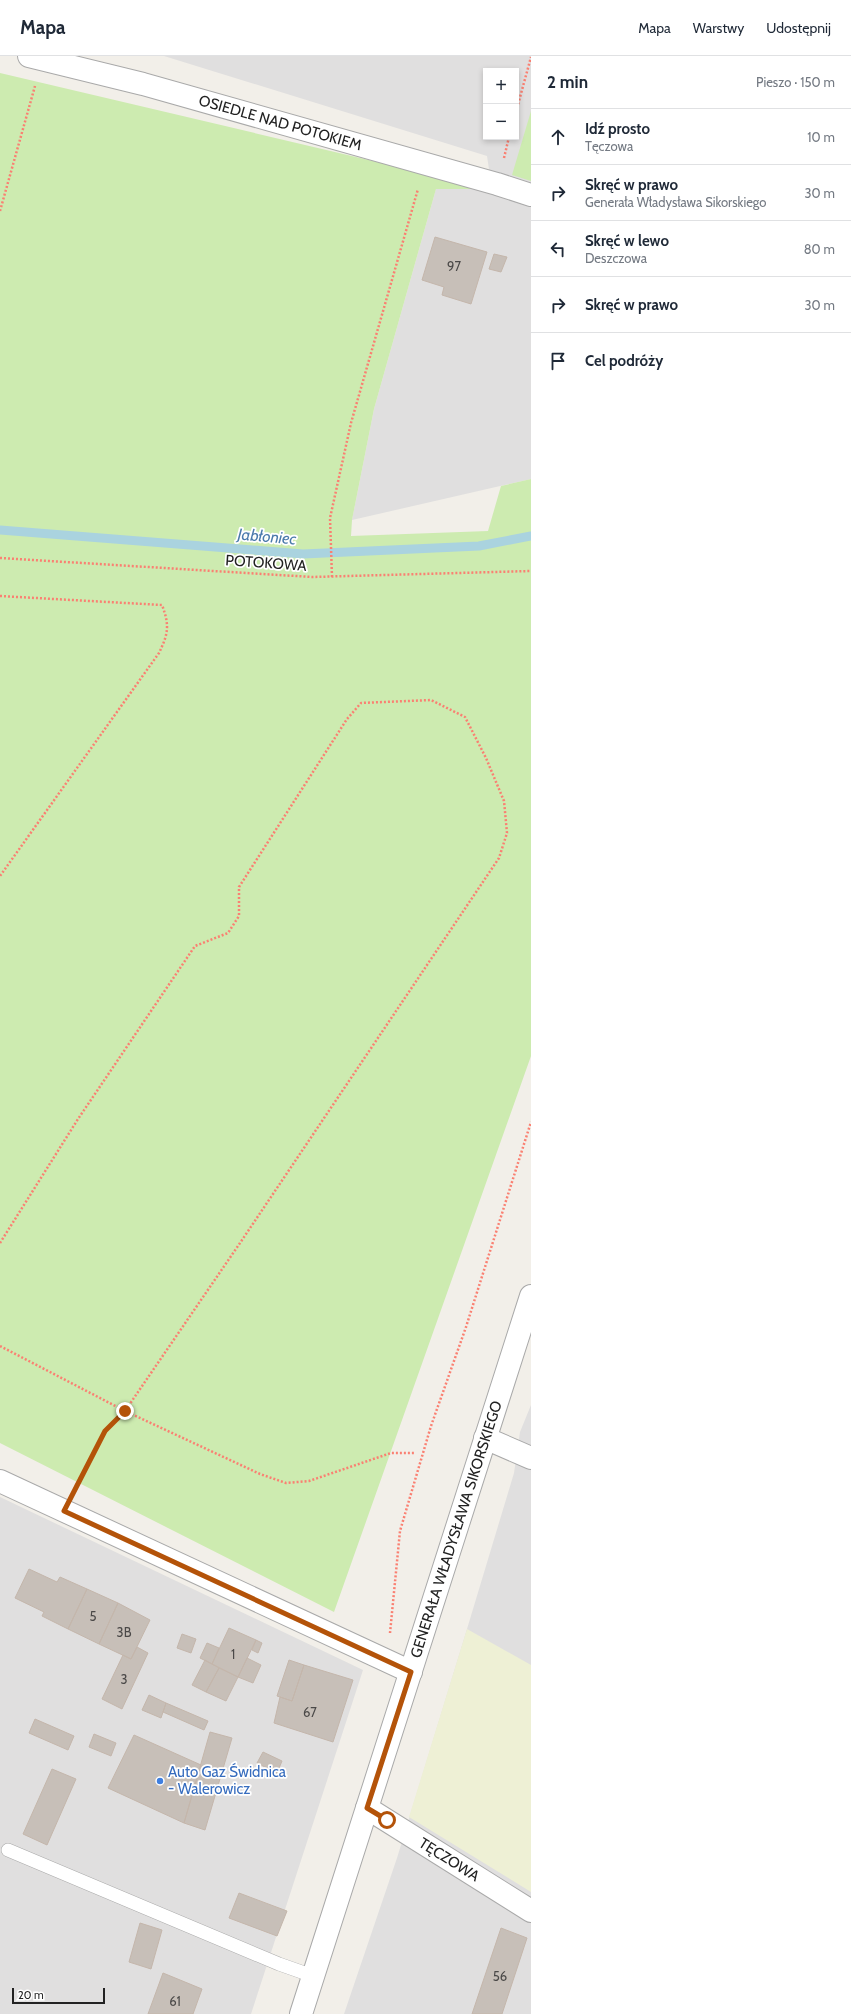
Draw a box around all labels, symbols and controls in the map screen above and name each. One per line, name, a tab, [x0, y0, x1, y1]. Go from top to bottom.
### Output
text: Mapa	[20, 16, 66, 39]
text: Mapa	[638, 19, 671, 37]
text: Warstwy	[693, 19, 744, 37]
text: Udostępnij	[766, 19, 831, 37]
map controls	[483, 68, 519, 140]
button: +	[483, 68, 519, 104]
text: 2 min	[547, 72, 588, 92]
text: Pieszo · 150 m	[756, 74, 835, 90]
street label: OSIEDLE NAD POTOKIEM	[197, 91, 364, 154]
button: −	[483, 104, 519, 140]
text: Idź prosto	[585, 120, 650, 138]
icon: ahead	[547, 126, 569, 148]
text: 10 m	[807, 129, 835, 145]
text: Tęczowa	[585, 138, 633, 154]
text: Skręć w prawo	[585, 176, 678, 194]
icon: right	[547, 182, 569, 204]
text: 30 m	[805, 185, 835, 201]
text: Generała Władysława Sikorskiego	[585, 194, 766, 210]
text: Skręć w lewo	[585, 232, 669, 250]
icon: left	[547, 238, 569, 260]
text: 80 m	[804, 241, 835, 257]
text: Deszczowa	[585, 250, 647, 266]
house number: 97	[447, 258, 461, 274]
icon: right	[547, 294, 569, 316]
text: Skręć w prawo	[585, 296, 678, 314]
text: 30 m	[805, 297, 835, 313]
icon: arrive	[547, 350, 569, 372]
text: Cel podróży	[585, 352, 663, 370]
water label: Jabłoniec	[235, 524, 297, 549]
street label: POTOKOWA	[225, 551, 308, 575]
street label: GENERAŁA WŁADYSŁAWA SIKORSKIEGO	[407, 1398, 506, 1660]
route end	[116, 1402, 134, 1420]
house number: 5	[89, 1608, 97, 1624]
house number: 3B	[117, 1624, 132, 1640]
house number: 1	[231, 1646, 235, 1662]
house number: 3	[120, 1671, 128, 1687]
house number: 67	[303, 1704, 317, 1720]
place label: Auto Gaz Świdnica - Walerowicz	[168, 1762, 287, 1798]
marker: Auto Gaz Świdnica - Walerowicz	[155, 1776, 165, 1786]
route start	[378, 1811, 396, 1829]
street label: TĘCZOWA	[416, 1834, 483, 1886]
house number: 56	[493, 1968, 507, 1984]
scale bar	[12, 1986, 105, 2005]
text: 20 m	[18, 1988, 44, 2002]
house number: 61	[169, 1993, 181, 2009]

